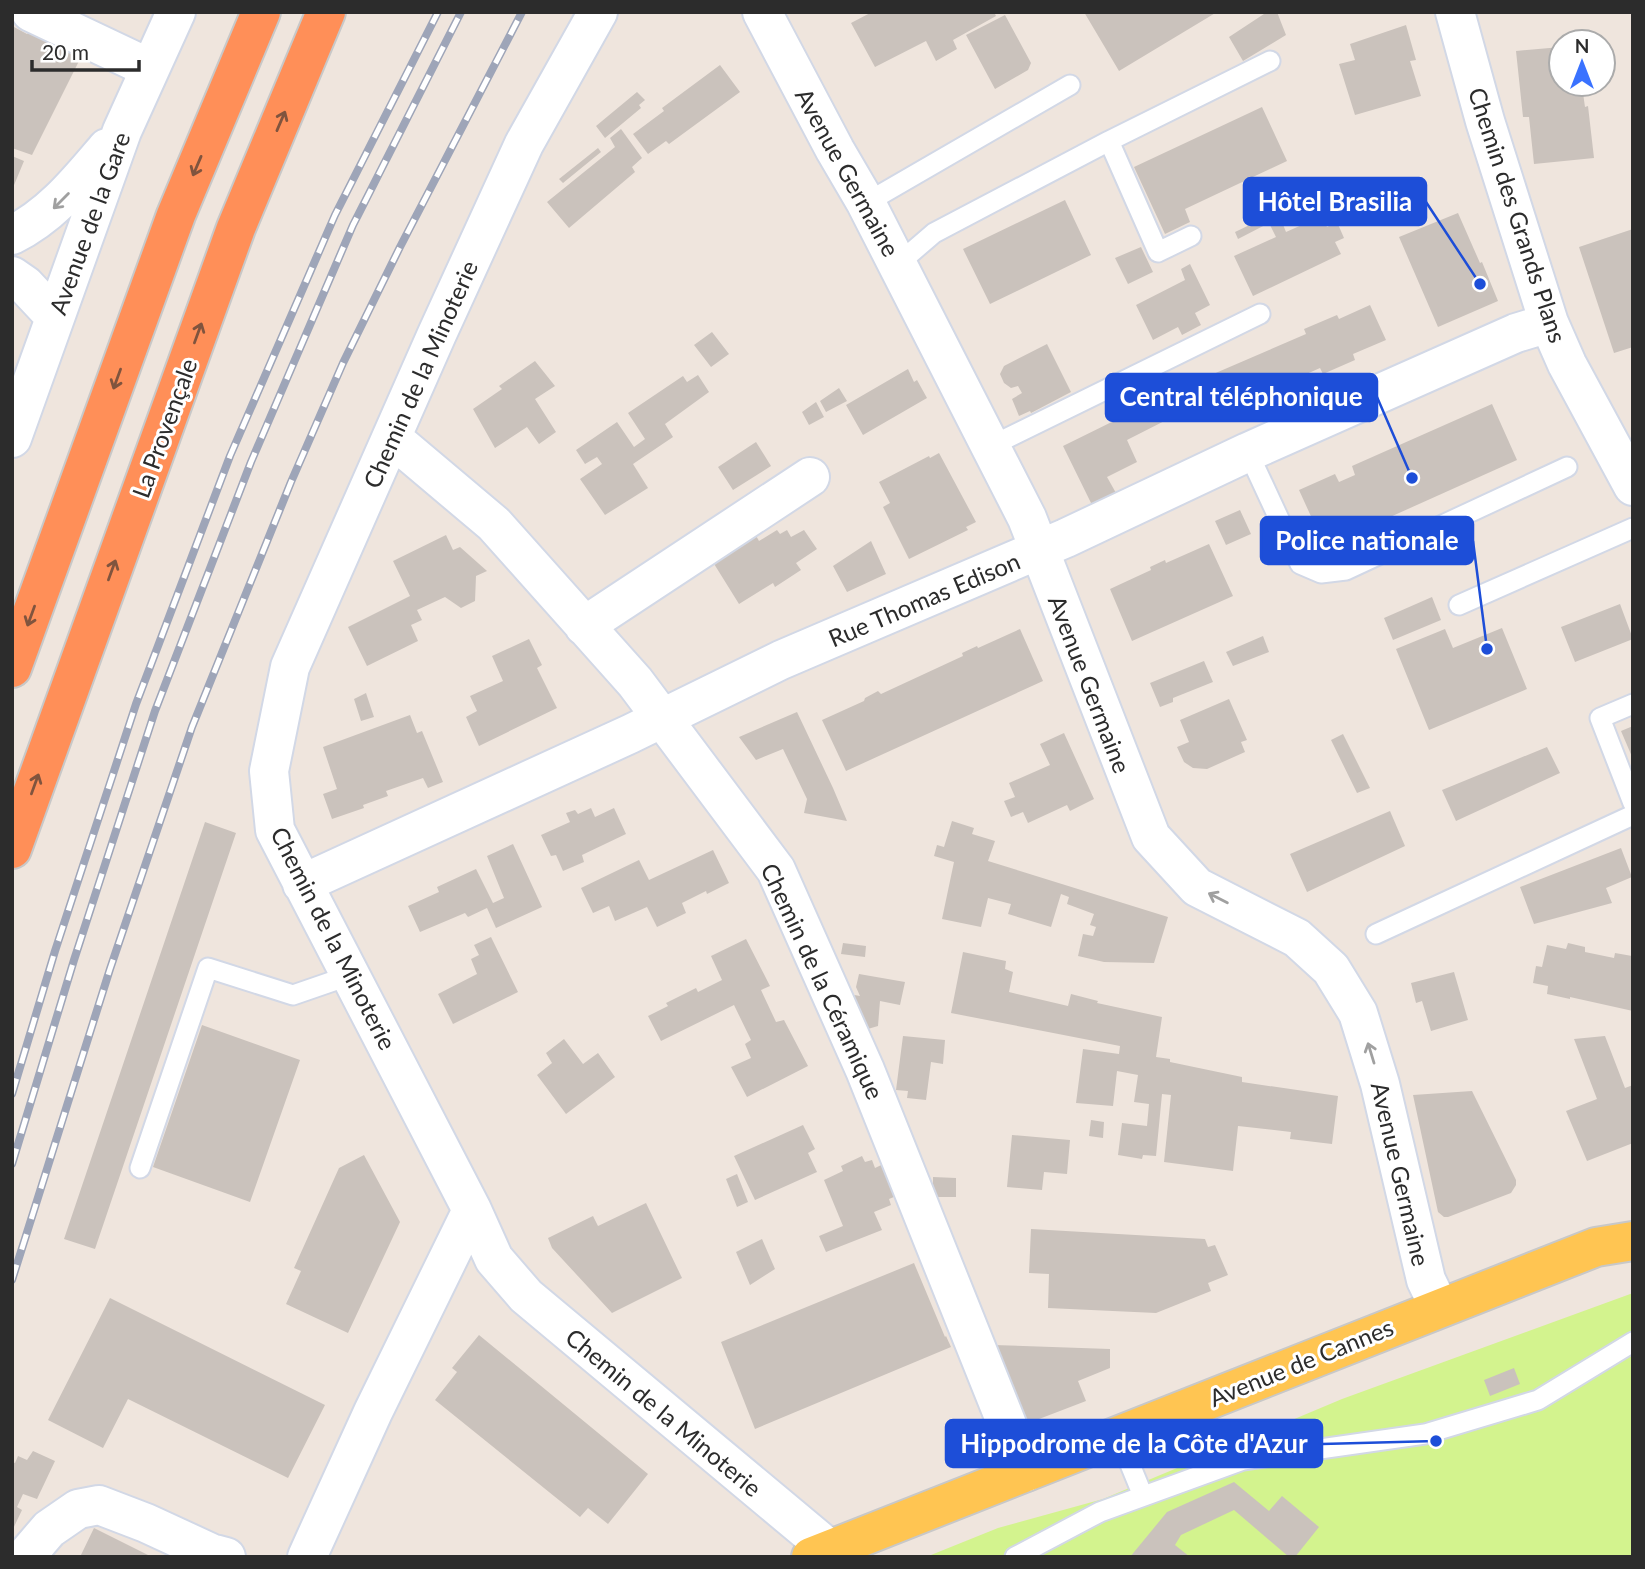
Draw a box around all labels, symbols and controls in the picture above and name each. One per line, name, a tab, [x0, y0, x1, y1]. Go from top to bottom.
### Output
scale bar	[32, 28, 138, 72]
north arrow	[1547, 28, 1617, 98]
text: N	[1575, 34, 1589, 57]
text: 20 m	[42, 39, 89, 64]
street label: Avenue Germaine	[790, 83, 906, 261]
street label: Chemin des Grands Plans	[1463, 84, 1573, 346]
one-way arrow	[275, 111, 288, 133]
street label: Avenue de la Gare	[43, 128, 135, 318]
one-way arrow	[189, 154, 202, 176]
callout: Hôtel Brasilia	[1244, 178, 1426, 225]
text: Hôtel Brasilia	[1258, 185, 1412, 217]
one-way arrow	[52, 192, 69, 209]
street label: Chemin de la Minoterie	[357, 256, 483, 492]
one-way arrow	[193, 323, 205, 345]
street label: La Provençale	[125, 354, 203, 502]
one-way arrow	[110, 367, 122, 389]
callout: Central téléphonique	[1106, 374, 1377, 421]
text: Central téléphonique	[1119, 380, 1363, 412]
callout: Police nationale	[1261, 517, 1473, 564]
text: Police nationale	[1275, 524, 1459, 556]
street label: Rue Thomas Edison	[824, 546, 1024, 652]
one-way arrow	[107, 560, 120, 582]
street label: Avenue Germaine	[1043, 591, 1137, 777]
one-way arrow	[24, 604, 36, 626]
one-way arrow	[30, 774, 42, 796]
street label: Chemin de la Minoterie	[265, 822, 403, 1054]
street label: Chemin de la Céramique	[756, 858, 890, 1104]
one-way arrow	[1209, 890, 1229, 904]
one-way arrow	[1363, 1042, 1376, 1064]
street label: Avenue Germaine	[1366, 1079, 1436, 1269]
street label: Avenue de Cannes	[1205, 1312, 1397, 1412]
street label: Chemin de la Minoterie	[560, 1322, 768, 1502]
callout: Hippodrome de la Côte d'Azur	[946, 1420, 1322, 1467]
text: Hippodrome de la Côte d'Azur	[960, 1427, 1308, 1459]

